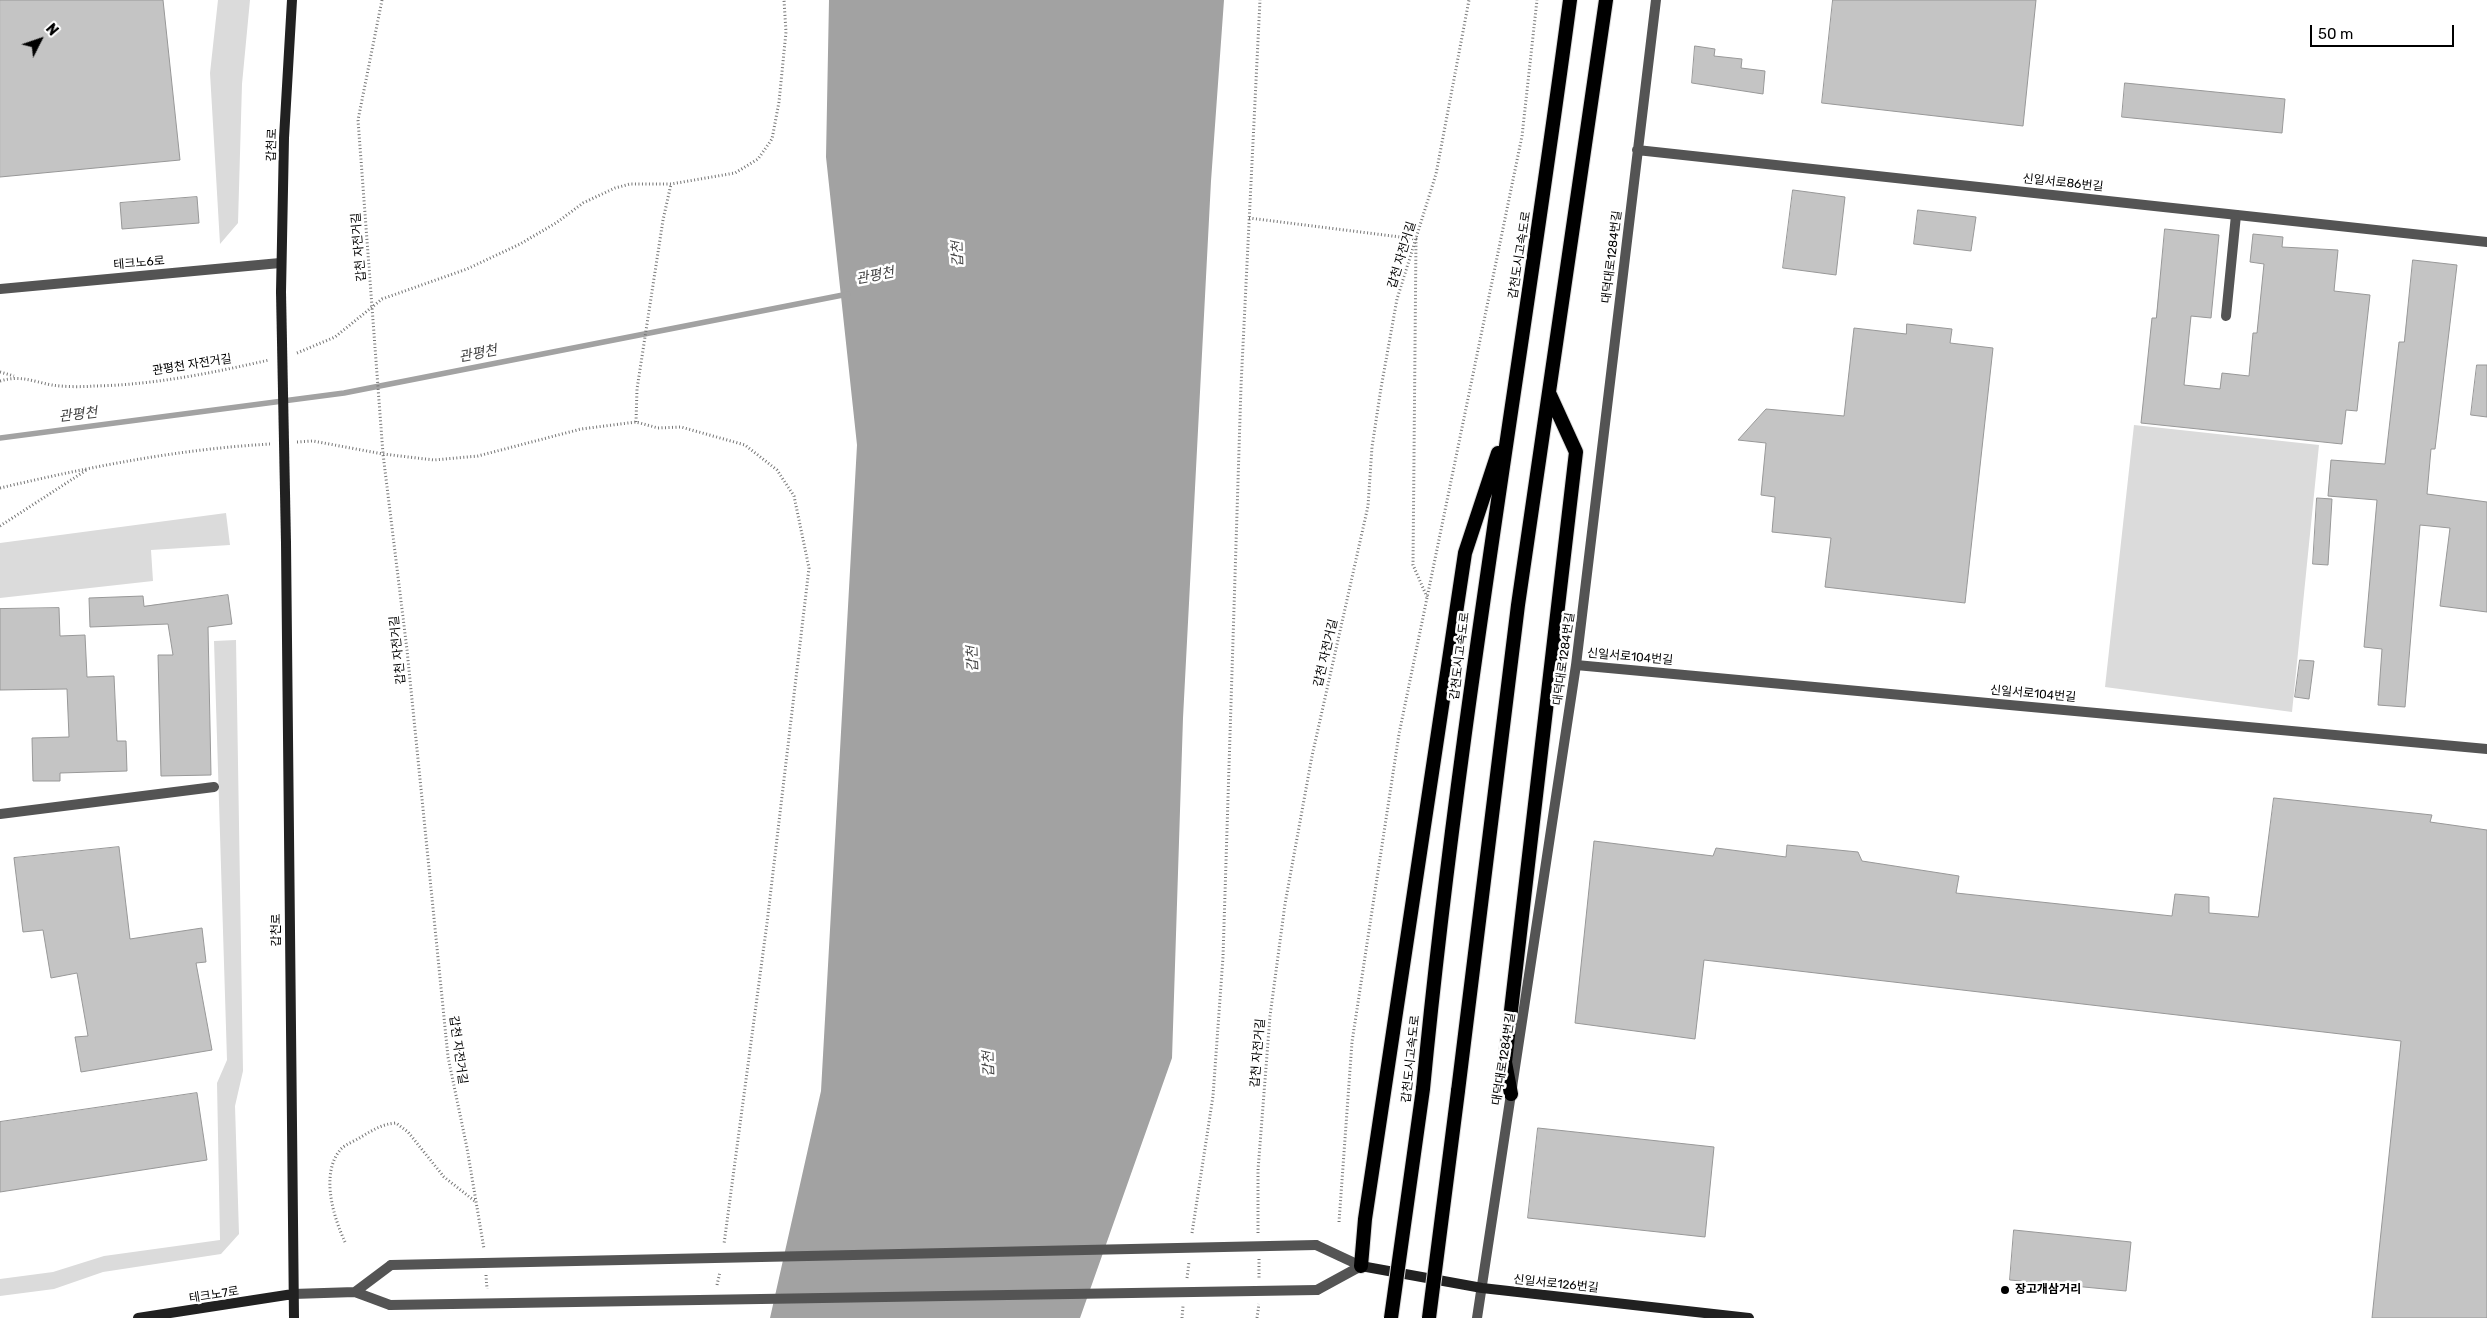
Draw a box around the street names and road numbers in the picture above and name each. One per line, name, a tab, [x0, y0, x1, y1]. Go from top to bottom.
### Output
street label: 갑천로	[264, 128, 280, 162]
street label: 신일서로86번길	[2022, 172, 2104, 194]
street label: 갑천도시고속도로	[1506, 210, 1534, 300]
street label: 대덕대로1284번길	[1599, 210, 1625, 304]
street label: 갑천 자전거길	[349, 212, 369, 282]
street label: 갑천 자전거길	[1385, 220, 1419, 290]
street label: 테크노6로	[113, 254, 165, 272]
street label: 관평천 자전거길	[151, 352, 233, 378]
street label: 갑천도시고속도로	[1447, 611, 1473, 701]
street label: 대덕대로1284번길	[1550, 612, 1578, 706]
street label: 갑천 자전거길	[387, 615, 409, 685]
street label: 갑천 자전거길	[1311, 618, 1341, 688]
street label: 신일서로104번길	[1586, 646, 1674, 668]
street label: 신일서로104번길	[1989, 683, 2077, 705]
street label: 갑천로	[270, 913, 284, 947]
street label: 대덕대로1284번길	[1490, 1012, 1518, 1106]
street label: 갑천도시고속도로	[1399, 1014, 1423, 1104]
street label: 갑천 자전거길	[446, 1015, 470, 1085]
street label: 갑천 자전거길	[1248, 1018, 1268, 1088]
street label: 신일서로126번길	[1513, 1272, 1599, 1296]
street label: 테크노7로	[188, 1284, 240, 1306]

